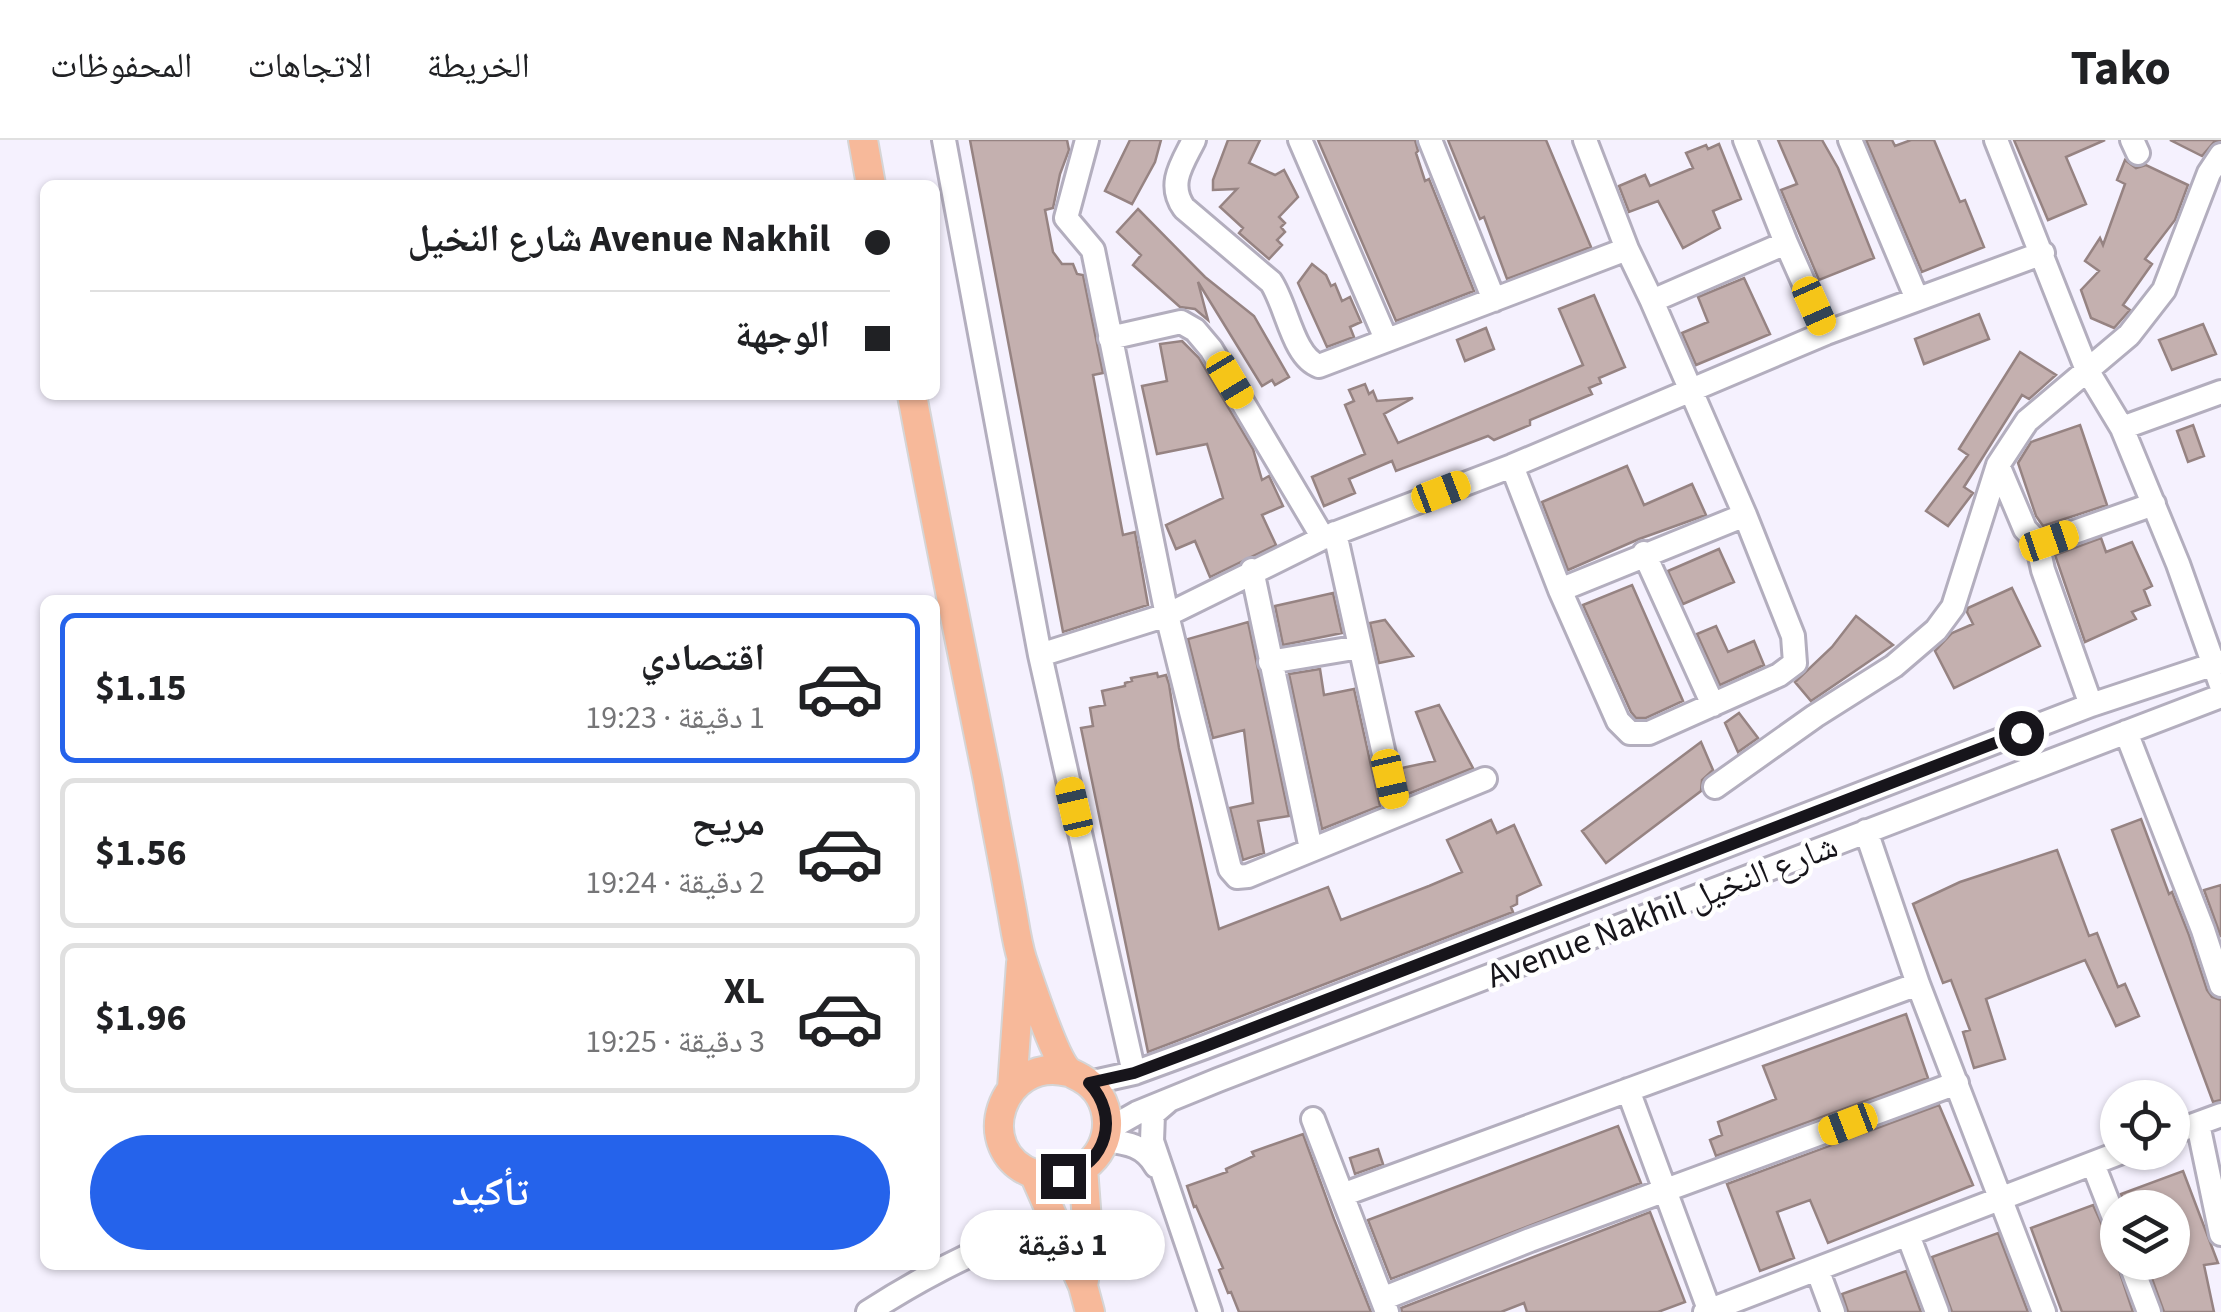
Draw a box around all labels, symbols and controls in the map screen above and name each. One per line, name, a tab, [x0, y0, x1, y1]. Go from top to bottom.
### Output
text: Tako	[2070, 35, 2171, 103]
text: المحفوظات	[50, 41, 192, 91]
text: الاتجاهات	[247, 41, 372, 91]
text: الخريطة	[427, 41, 530, 91]
text: Avenue Nakhil شارع النخيل	[408, 212, 830, 266]
car	[1788, 272, 1840, 340]
text: الوجهة	[735, 308, 830, 362]
car	[1202, 347, 1258, 413]
car	[1408, 467, 1474, 517]
car	[2016, 517, 2082, 565]
text: اقتصادي	[641, 631, 765, 685]
icon: car	[795, 643, 885, 733]
text: $1.15	[95, 661, 187, 715]
text: 1 دقيقة · 19:23	[585, 695, 765, 741]
route start	[1999, 711, 2044, 756]
car	[1369, 746, 1411, 812]
car	[1053, 774, 1095, 840]
text: مريح	[691, 796, 765, 850]
icon: car	[795, 808, 885, 898]
street label: Avenue Nakhil شارع النخيل	[1480, 821, 1845, 1001]
text: $1.56	[95, 826, 187, 880]
text: 2 دقيقة · 19:24	[585, 860, 765, 906]
text: XL	[724, 964, 765, 1018]
icon: car	[795, 973, 885, 1063]
text: $1.96	[95, 991, 187, 1045]
text: 3 دقيقة · 19:25	[585, 1019, 765, 1065]
map controls	[2100, 1080, 2190, 1280]
button: locate	[2100, 1080, 2190, 1170]
car	[1815, 1099, 1881, 1149]
button: تأكيد	[90, 1135, 890, 1250]
route end	[1041, 1154, 1086, 1199]
button: layers	[2100, 1190, 2190, 1280]
callout: 1 دقيقة	[960, 1211, 1166, 1281]
text: 1 دقيقة	[1017, 1222, 1108, 1268]

